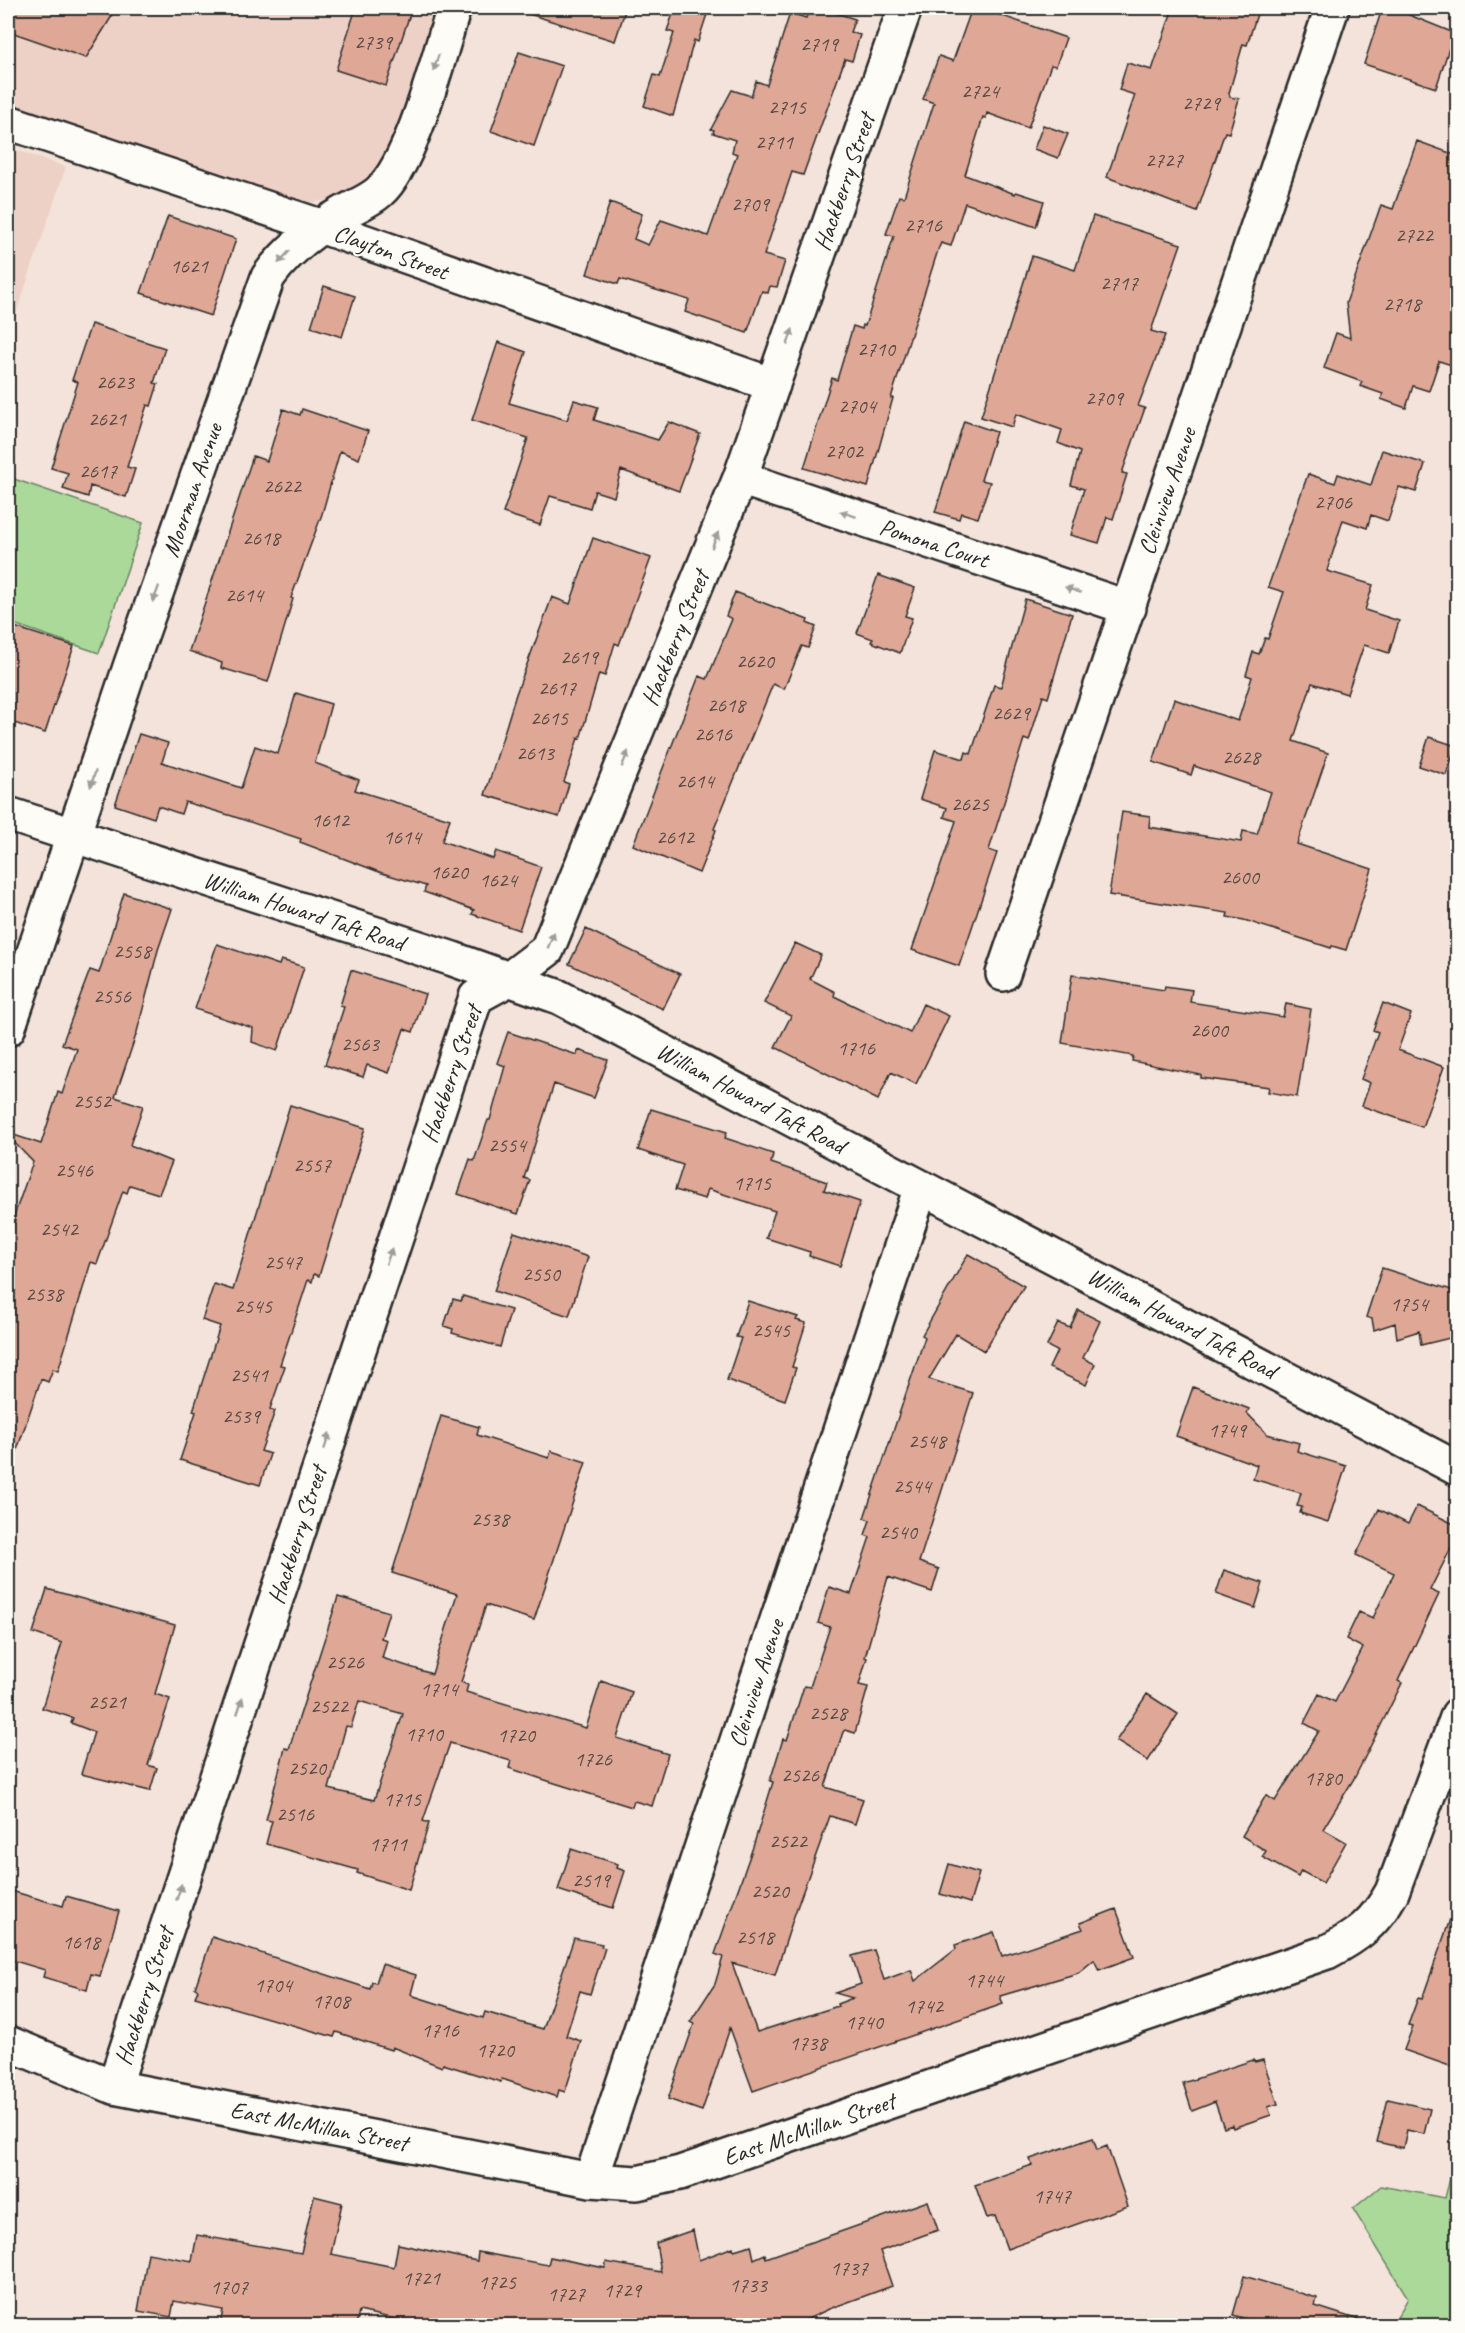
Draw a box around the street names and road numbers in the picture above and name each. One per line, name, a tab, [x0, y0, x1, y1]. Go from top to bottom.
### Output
street label: Hackberry Street	[807, 107, 882, 255]
street label: Clayton Street	[330, 218, 454, 287]
street label: Moorman Avenue	[155, 417, 230, 561]
street label: Cleinview Avenue	[1131, 421, 1203, 558]
street label: Pomona Court	[876, 511, 994, 575]
street label: Hackberry Street	[634, 563, 717, 710]
street label: William Howard Taft Road	[200, 864, 412, 959]
street label: Hackberry Street	[414, 999, 489, 1147]
street label: William Howard Taft Road	[651, 1036, 854, 1162]
street label: William Howard Taft Road	[1082, 1261, 1285, 1387]
street label: Hackberry Street	[261, 1459, 334, 1608]
street label: Cleinview Avenue	[721, 1613, 791, 1751]
street label: Hackberry Street	[108, 1920, 181, 2069]
street label: East McMillan Street	[719, 2085, 902, 2172]
street label: East McMillan Street	[228, 2094, 413, 2158]

